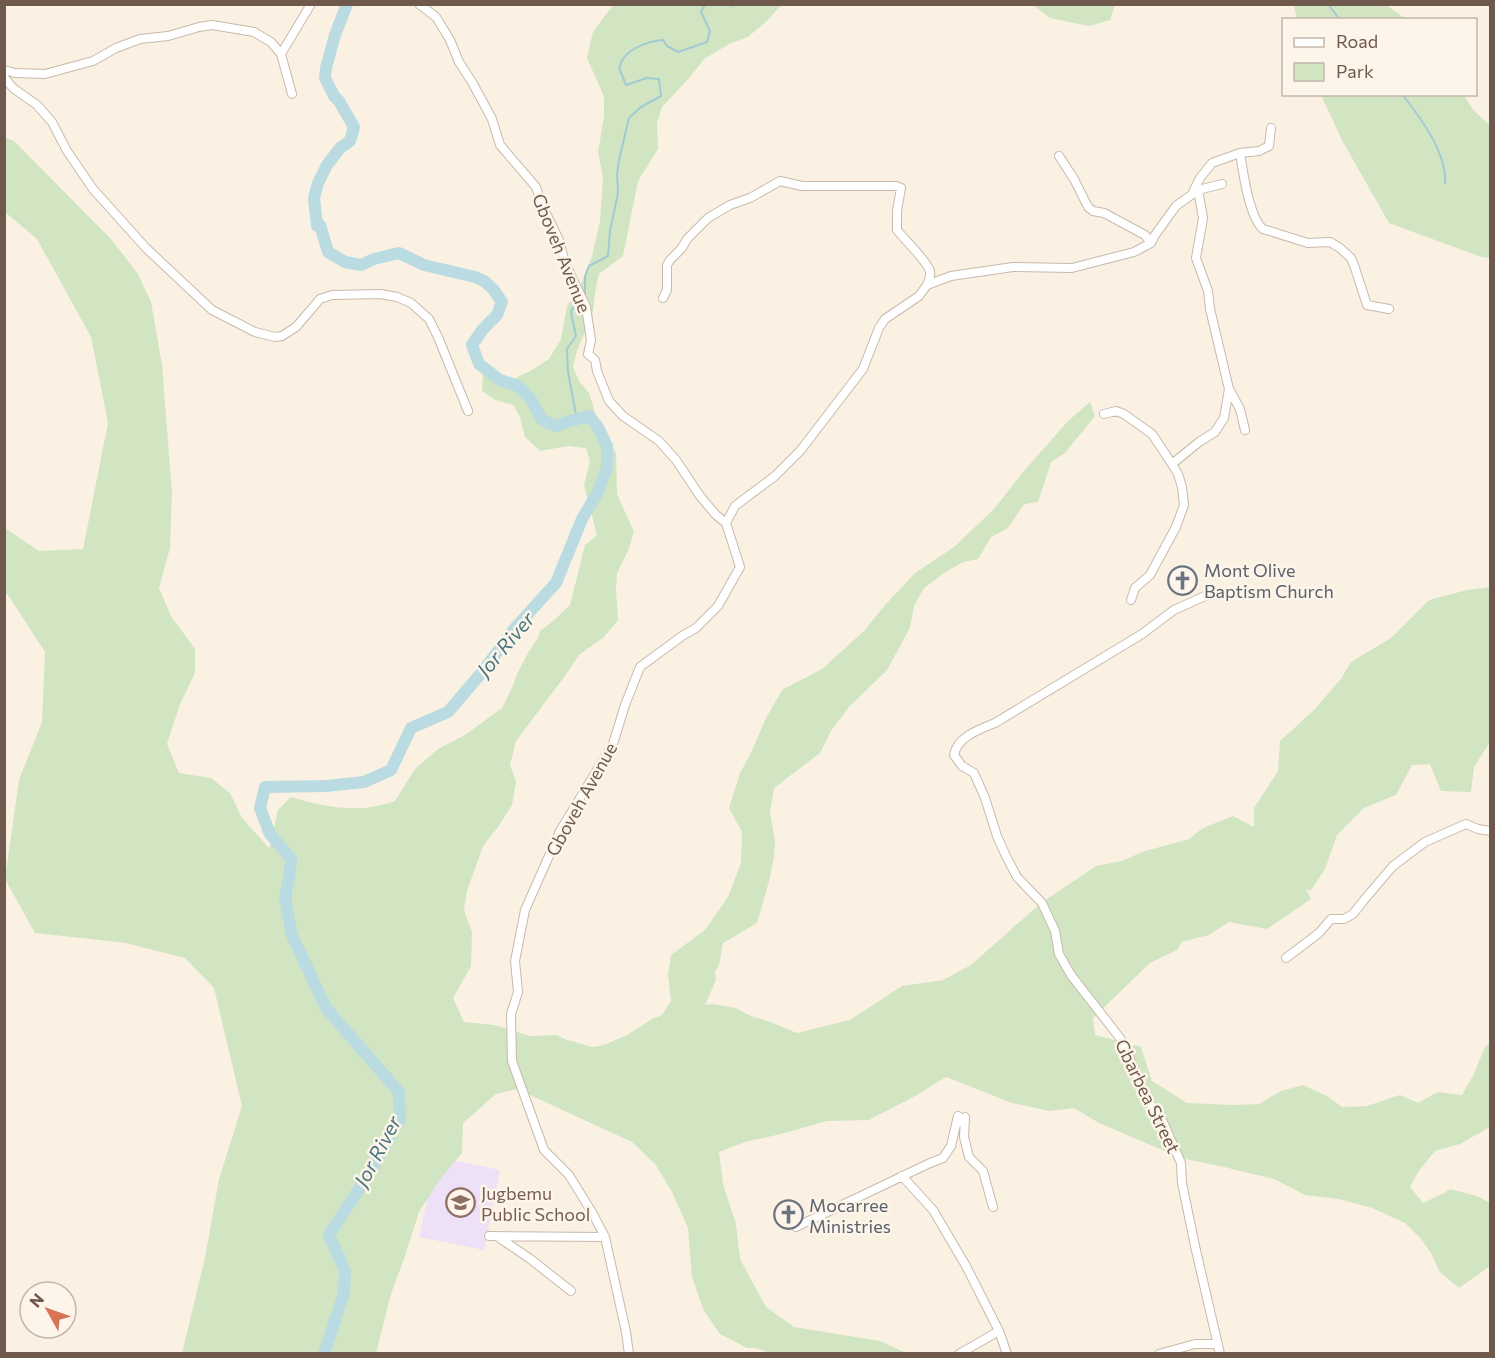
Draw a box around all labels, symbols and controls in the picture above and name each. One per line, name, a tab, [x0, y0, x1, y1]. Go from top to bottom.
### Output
legend	[1282, 18, 1477, 96]
text: Road	[1336, 30, 1378, 52]
text: Park	[1336, 60, 1374, 82]
street label: Gboveh Avenue	[528, 190, 596, 316]
place label: Mont Olive Baptism Church	[1204, 559, 1334, 602]
church icon: Mont Olive Baptism Church	[1167, 564, 1199, 596]
water label: Jor River	[470, 606, 540, 683]
street label: Gboveh Avenue	[541, 738, 621, 860]
street label: Gbarbea Street	[1111, 1035, 1185, 1157]
water label: Jor River	[347, 1111, 406, 1192]
place label: Jugbemu Public School	[481, 1182, 590, 1225]
school or university icon: Jugbemu Public School	[444, 1187, 476, 1219]
place label: Mocarree Ministries	[809, 1194, 891, 1237]
church icon: Mocarree Ministries	[772, 1199, 804, 1231]
north arrow	[18, 1280, 78, 1340]
text: N	[25, 1289, 47, 1311]

